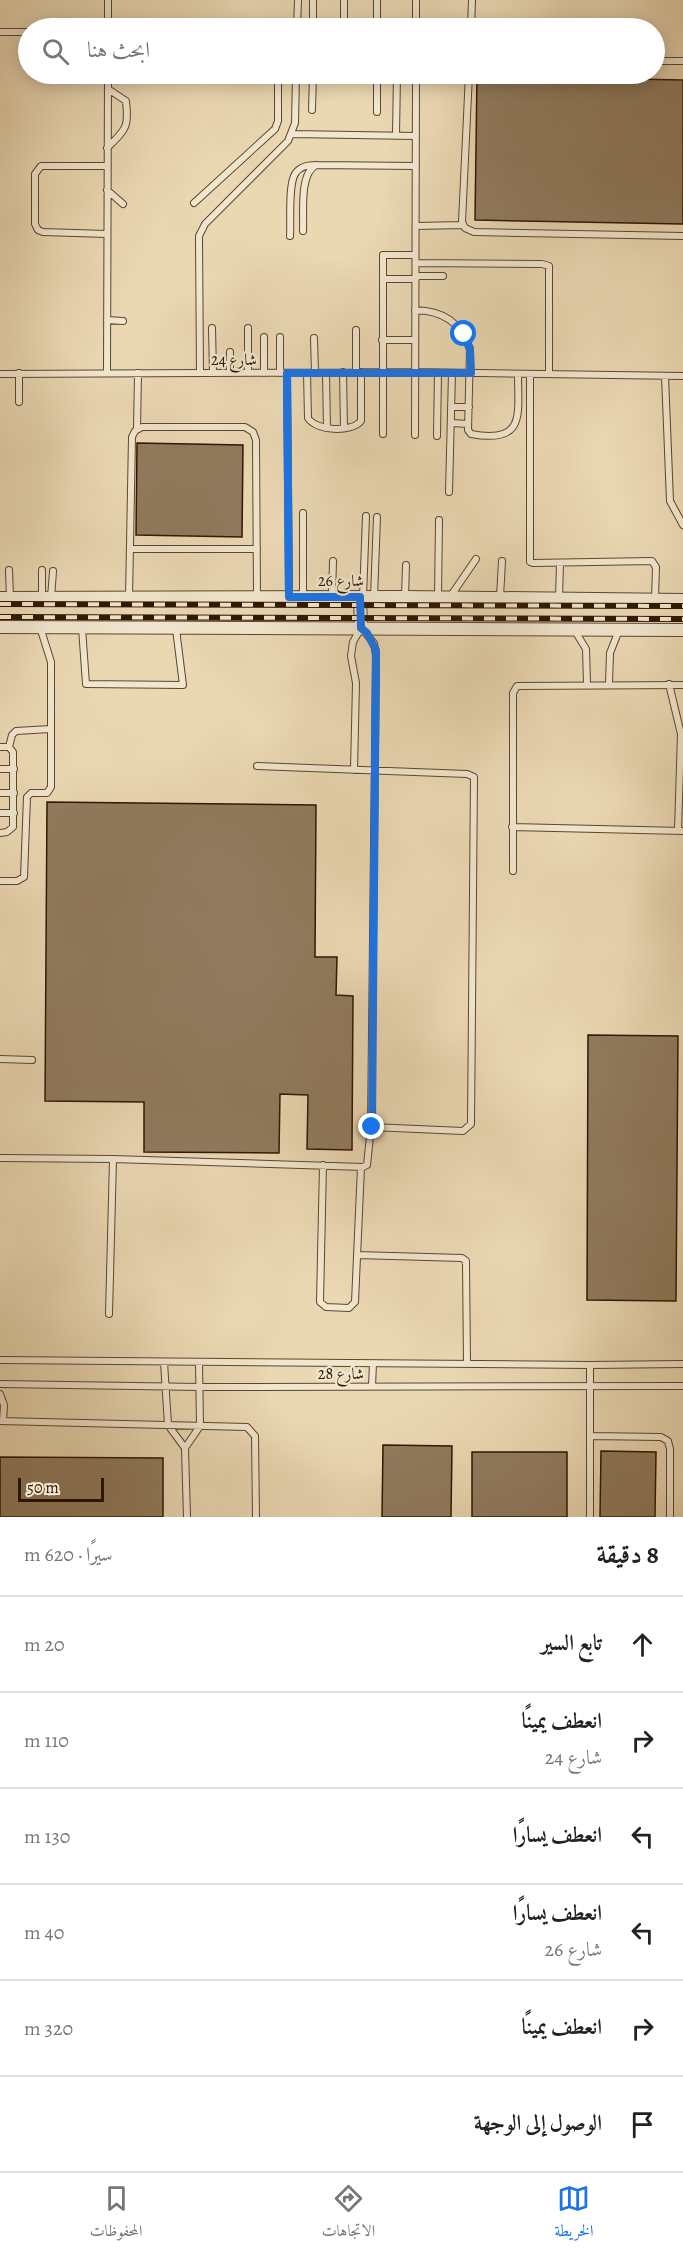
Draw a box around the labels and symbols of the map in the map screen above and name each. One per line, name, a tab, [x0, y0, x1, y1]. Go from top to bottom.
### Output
route start	[450, 320, 476, 346]
street label: شارع 24	[211, 349, 257, 373]
street label: شارع 26	[318, 570, 364, 594]
route end	[358, 1113, 384, 1139]
street label: شارع 28	[318, 1363, 364, 1387]
scale bar	[18, 1475, 104, 1502]

